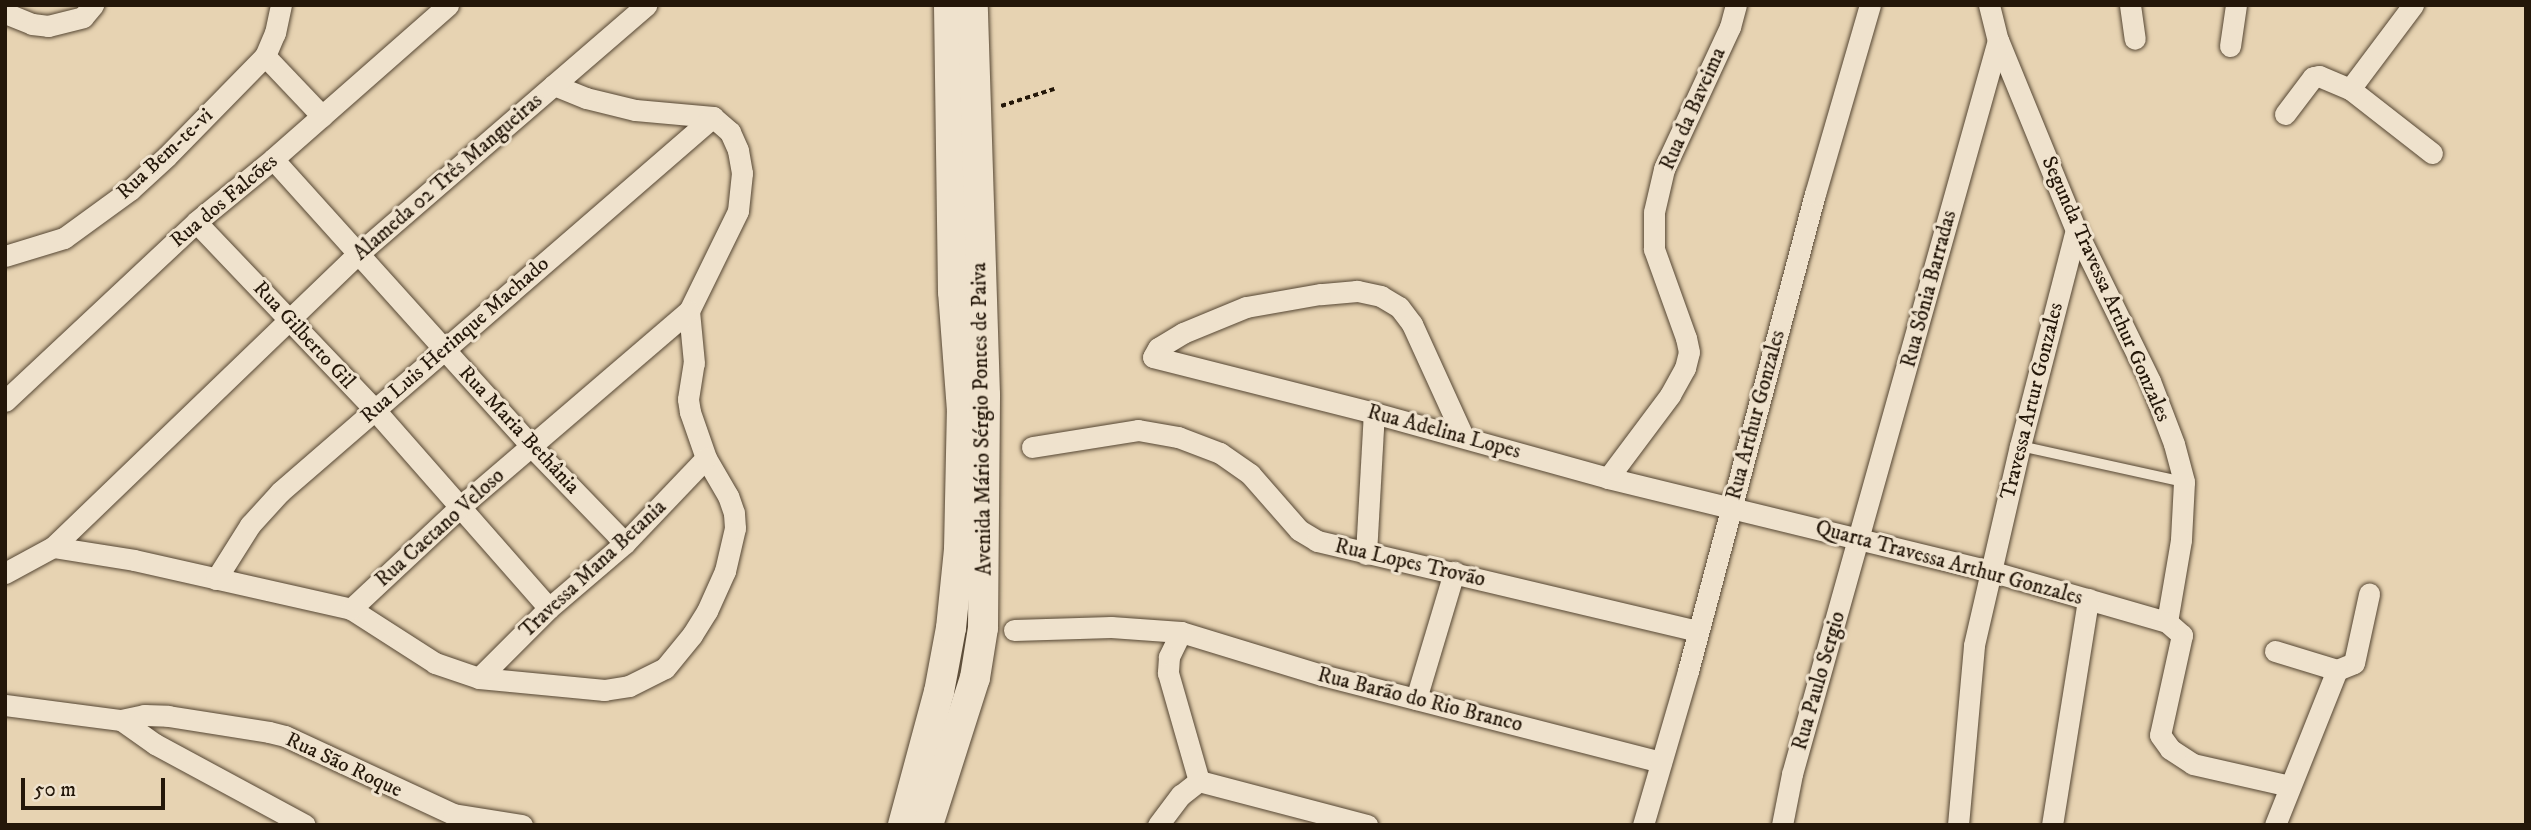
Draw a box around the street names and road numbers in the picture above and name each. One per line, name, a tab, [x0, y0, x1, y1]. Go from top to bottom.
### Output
street label: Rua da Baveima	[1655, 44, 1731, 174]
street label: Alameda 02 Três Mangueiras	[348, 88, 548, 266]
street label: Rua Bem-te-vi	[112, 103, 218, 205]
street label: Rua dos Falcões	[165, 149, 283, 253]
street label: Segunda Travessa Arthur Gonzales	[2036, 152, 2176, 426]
street label: Rua Sônia Barradas	[1896, 208, 1962, 370]
street label: Rua Luis Herinque Machado	[356, 251, 554, 429]
street label: Avenida Mário Sérgio Pontes de Paiva	[967, 262, 997, 576]
street label: Rua Gilberto Gil	[248, 276, 360, 394]
street label: Travessa Artur Gonzales	[1995, 300, 2069, 502]
street label: Rua Arthur Gonzales	[1721, 327, 1791, 503]
street label: Rua Maria Bethânia	[453, 361, 585, 499]
street label: Rua Adelina Lopes	[1365, 399, 1523, 465]
street label: Rua Caetano Veloso	[370, 463, 510, 593]
street label: Travessa Mana Betania	[514, 495, 672, 643]
street label: Quarta Travessa Arthur Gonzales	[1813, 515, 2085, 611]
street label: Rua Lopes Trovão	[1332, 533, 1488, 593]
street label: Rua Paulo Sergio	[1787, 609, 1851, 753]
street label: Rua Barão do Rio Branco	[1315, 662, 1525, 738]
street label: Rua São Roque	[282, 727, 406, 803]

